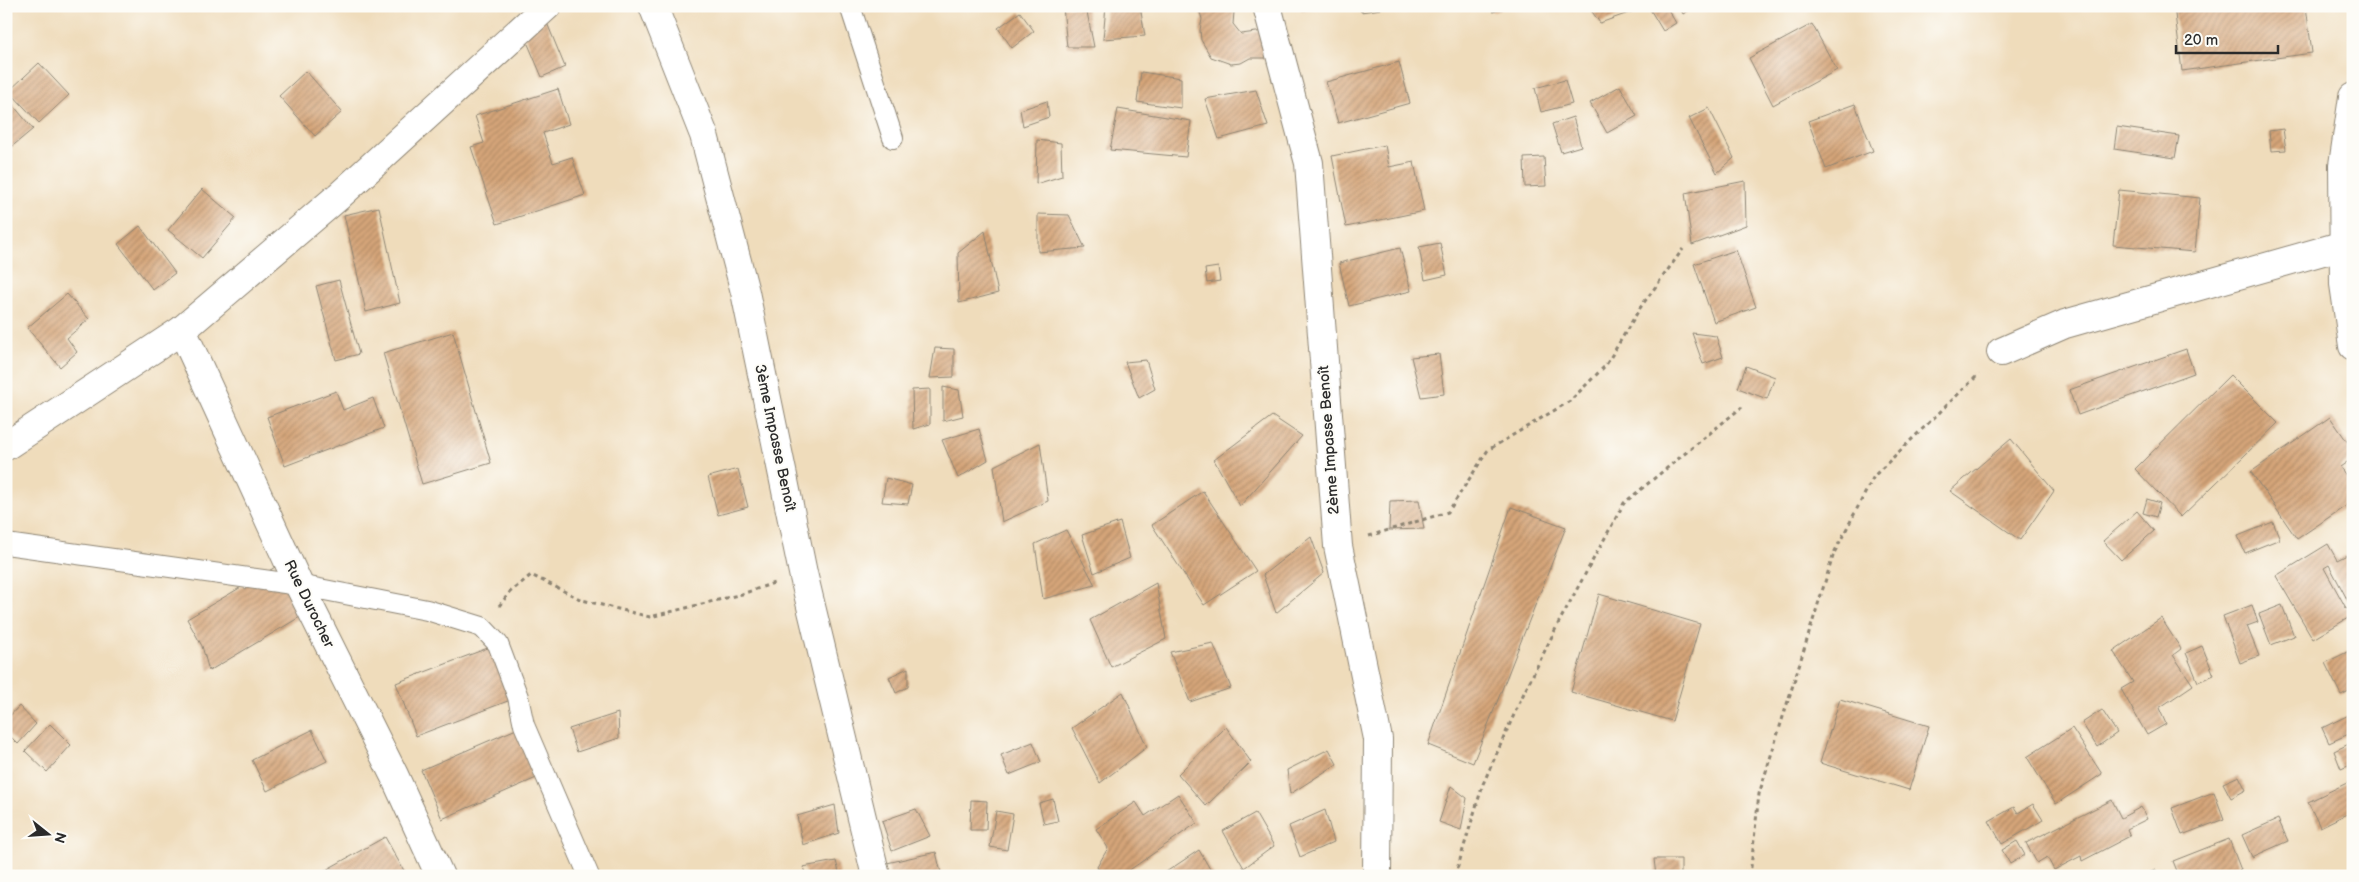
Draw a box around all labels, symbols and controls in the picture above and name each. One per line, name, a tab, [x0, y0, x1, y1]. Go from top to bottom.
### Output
scale bar	[2176, 22, 2279, 54]
text: 20 m	[2184, 31, 2218, 50]
street label: 3ème Impasse Benoît	[750, 363, 800, 514]
street label: 2ème Impasse Benoît	[1314, 364, 1344, 515]
street label: Rue Durocher	[280, 557, 339, 652]
north arrow	[22, 810, 72, 860]
text: N	[50, 830, 70, 845]

